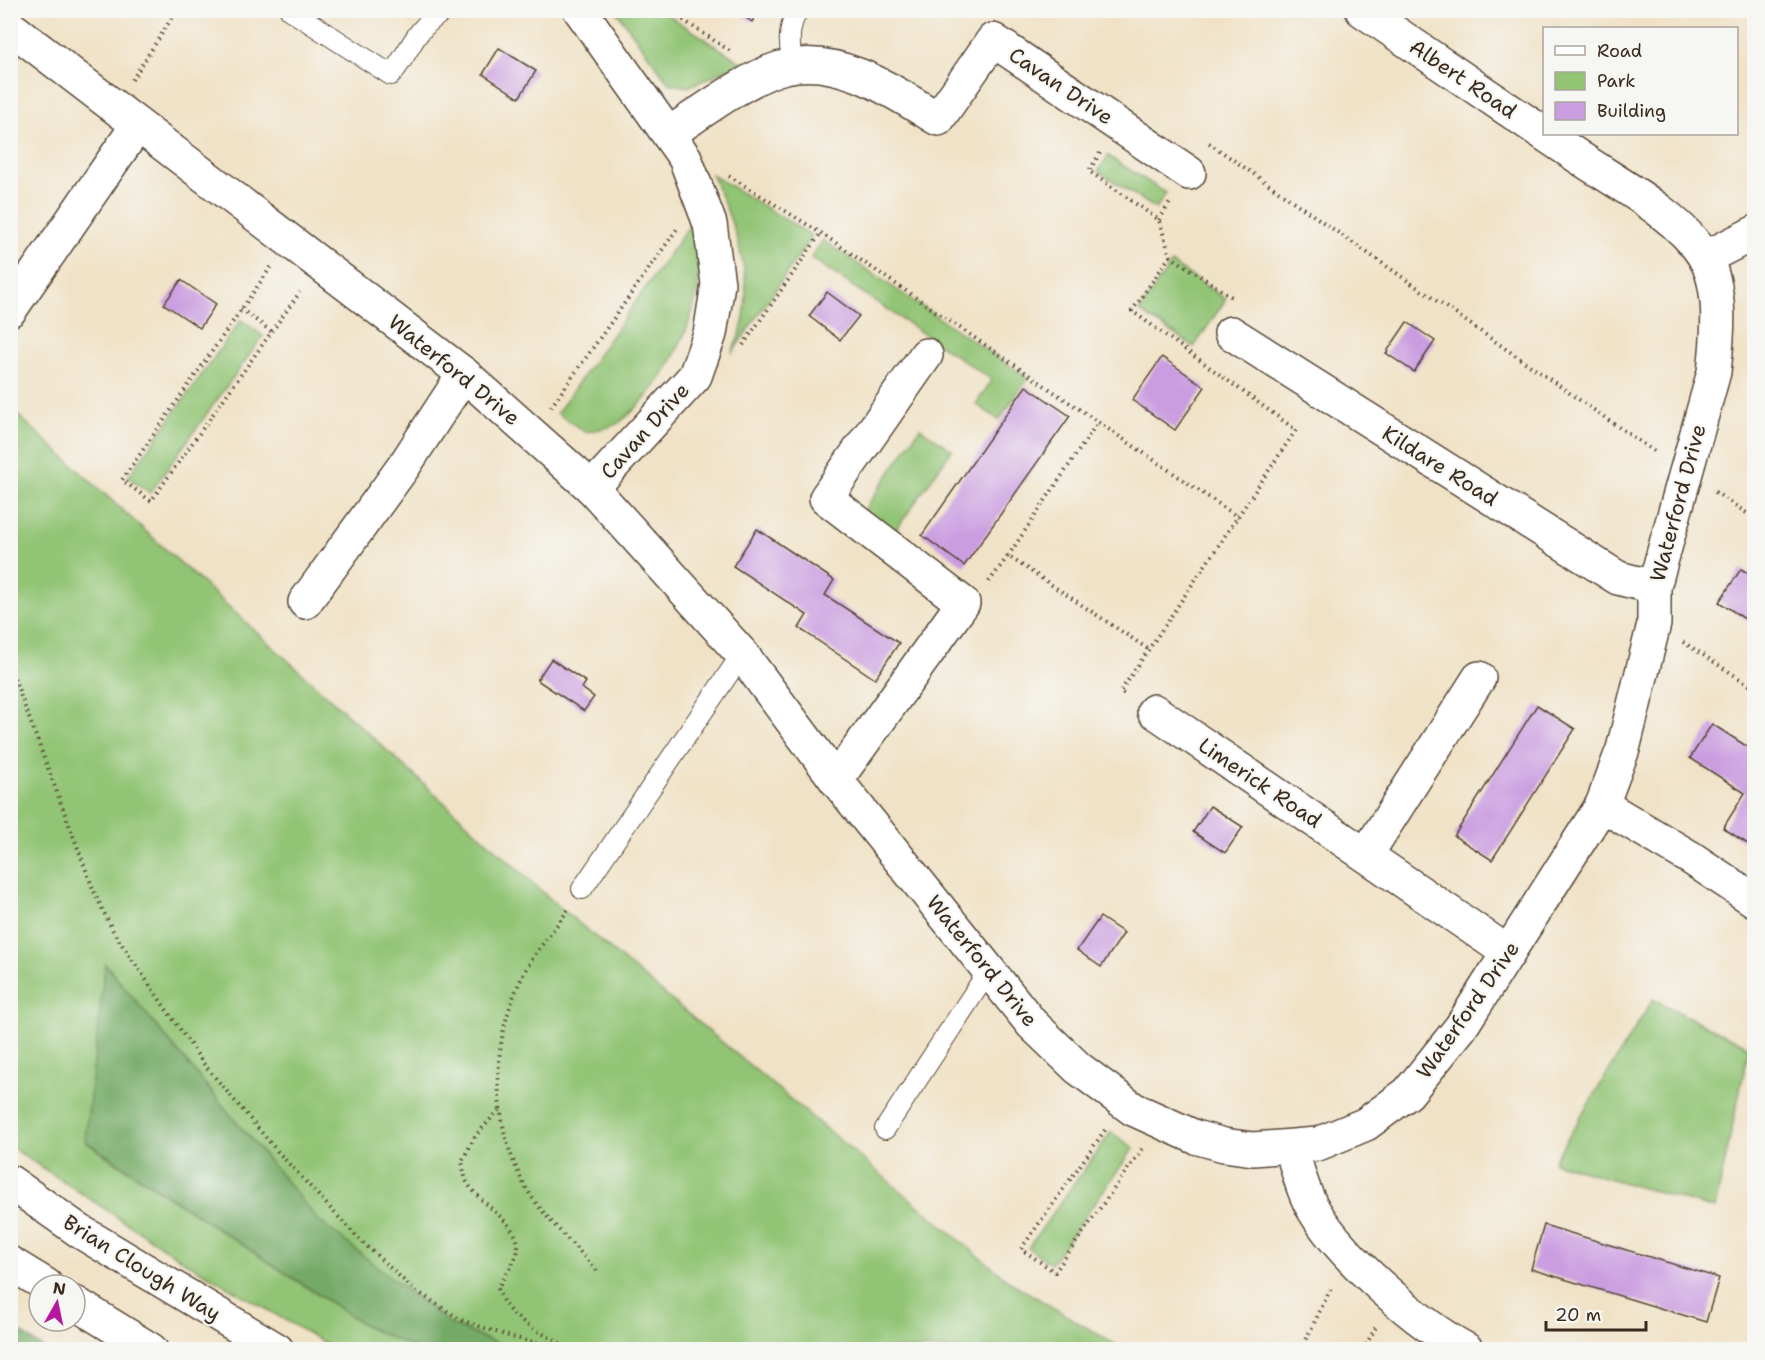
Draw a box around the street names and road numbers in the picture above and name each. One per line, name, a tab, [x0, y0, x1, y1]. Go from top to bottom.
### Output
street label: Albert Road	[1404, 33, 1522, 125]
street label: Cavan Drive	[1003, 41, 1119, 131]
street label: Waterford Drive	[382, 308, 526, 432]
street label: Cavan Drive	[594, 377, 696, 485]
street label: Kildare Road	[1377, 419, 1503, 513]
street label: Waterford Drive	[1644, 421, 1712, 585]
street label: Limerick Road	[1193, 731, 1327, 835]
street label: Waterford Drive	[920, 889, 1044, 1033]
street label: Waterford Drive	[1410, 936, 1526, 1084]
street label: Brian Clough Way	[58, 1208, 226, 1328]

